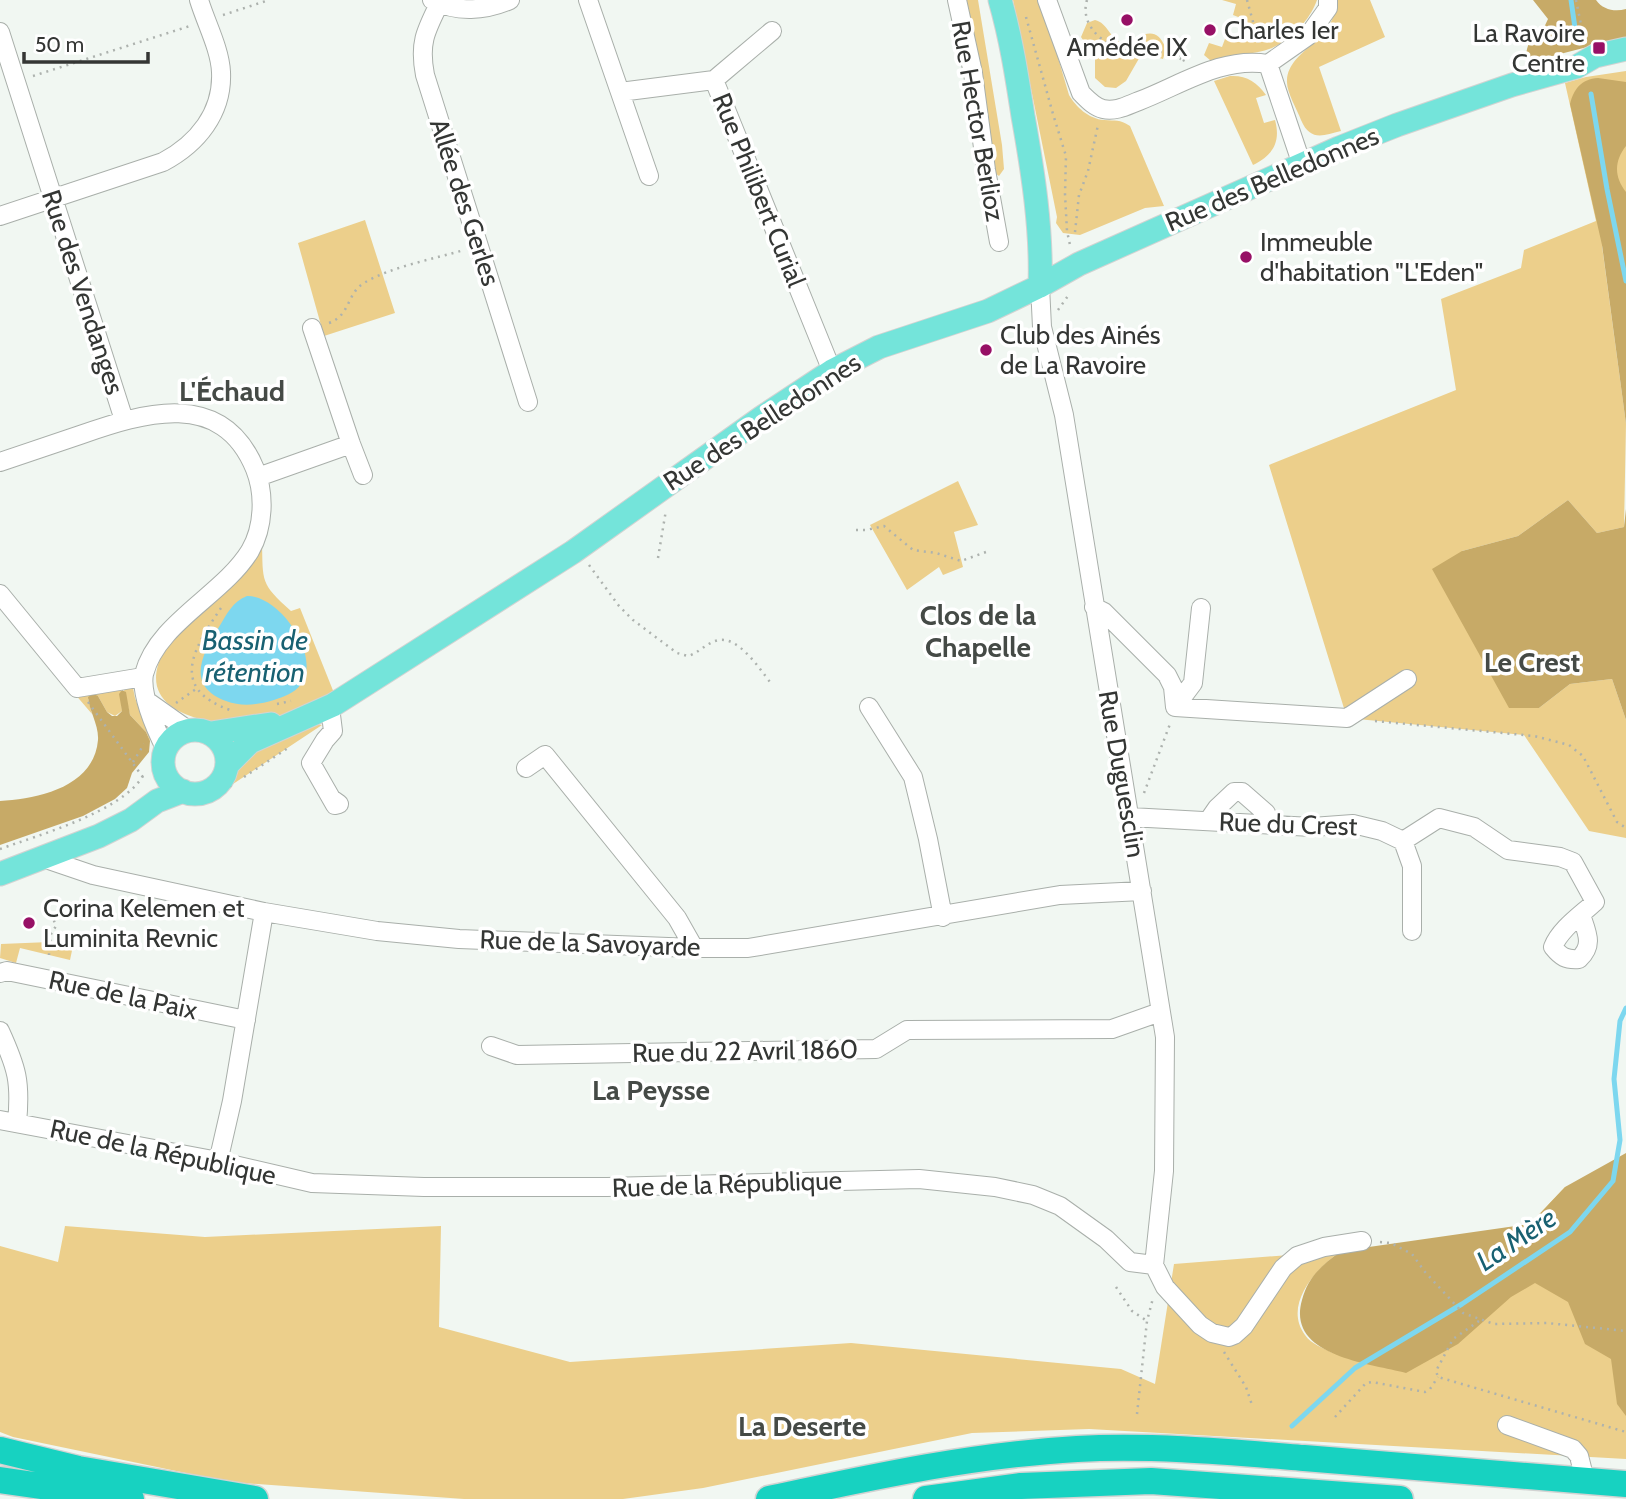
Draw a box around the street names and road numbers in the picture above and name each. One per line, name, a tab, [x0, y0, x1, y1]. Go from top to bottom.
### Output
street label: Rue Hector Berlioz	[945, 18, 1011, 224]
street label: Rue Philibert Curial	[706, 88, 812, 292]
street label: Allée des Gerles	[423, 114, 507, 290]
street label: Rue des Belledonnes	[1161, 120, 1384, 238]
street label: Rue des Vendanges	[35, 186, 131, 399]
street label: Rue des Belledonnes	[657, 346, 867, 498]
street label: Rue Duguesclin	[1092, 688, 1152, 860]
street label: Rue du Crest	[1218, 806, 1358, 842]
street label: Rue de la Savoyarde	[479, 923, 701, 963]
street label: Rue de la Paix	[46, 964, 201, 1026]
street label: Rue du 22 Avril 1860	[632, 1033, 858, 1069]
street label: Rue de la République	[47, 1112, 279, 1192]
street label: Rue de la République	[611, 1164, 843, 1204]

